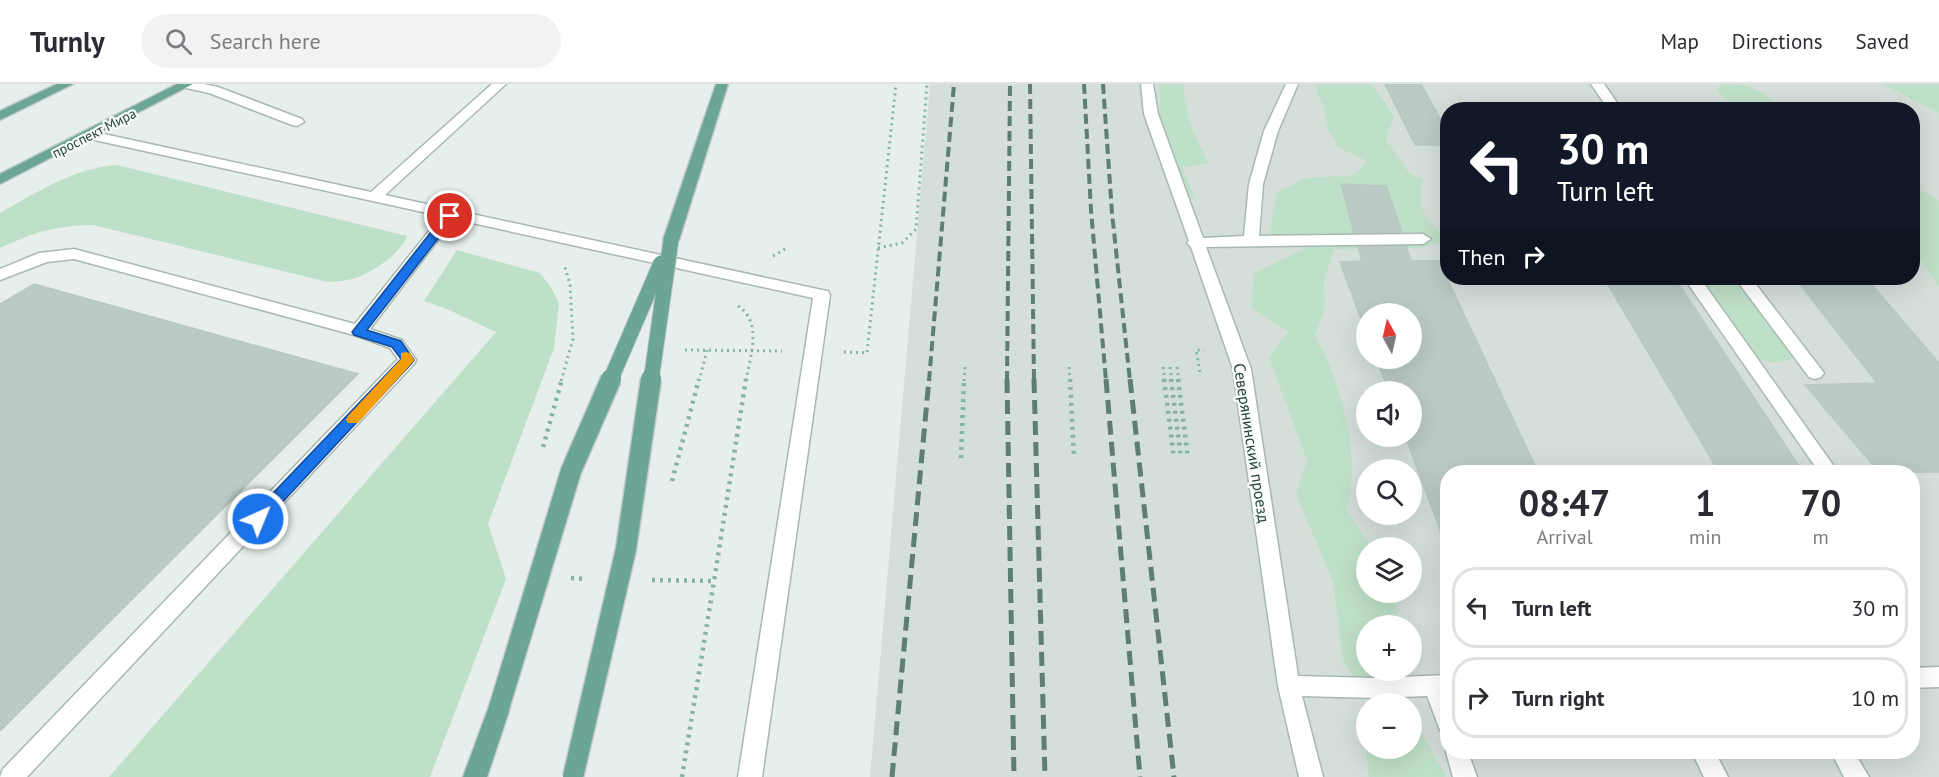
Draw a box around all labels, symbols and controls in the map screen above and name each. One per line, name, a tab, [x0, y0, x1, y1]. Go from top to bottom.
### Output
search box	[141, 14, 561, 68]
text: Turnly	[30, 23, 105, 60]
icon: search	[162, 25, 195, 58]
text: Search here	[210, 27, 321, 55]
text: Map	[1660, 28, 1699, 55]
text: Directions	[1732, 28, 1823, 55]
text: Saved	[1856, 28, 1909, 55]
street label: проспект Мира	[49, 104, 139, 162]
text: 30 m	[1557, 121, 1649, 176]
icon: left	[1458, 126, 1536, 204]
text: Turn left	[1557, 174, 1654, 208]
pin	[424, 190, 475, 241]
icon: arrive	[433, 199, 466, 232]
icon: right	[1517, 240, 1550, 273]
text: Then	[1458, 243, 1505, 271]
north arrow	[1356, 303, 1422, 369]
map controls	[1356, 303, 1422, 759]
street label: Северянинский проезд	[1230, 362, 1275, 525]
button: sound	[1356, 381, 1422, 447]
button: search	[1356, 459, 1422, 525]
text: 08:47	[1519, 479, 1610, 526]
text: 1	[1695, 479, 1715, 526]
text: 70	[1800, 479, 1841, 526]
position arrow	[226, 487, 290, 551]
text: Arrival	[1536, 524, 1593, 550]
text: min	[1689, 524, 1722, 550]
text: m	[1813, 524, 1829, 550]
button: layers	[1356, 537, 1422, 603]
icon: left	[1461, 591, 1494, 624]
text: Turn left	[1512, 594, 1592, 622]
text: 30 m	[1851, 594, 1899, 622]
button: +	[1356, 615, 1422, 681]
icon: right	[1461, 681, 1494, 714]
text: Turn right	[1512, 684, 1604, 712]
text: 10 m	[1851, 684, 1899, 712]
button: −	[1356, 693, 1422, 759]

